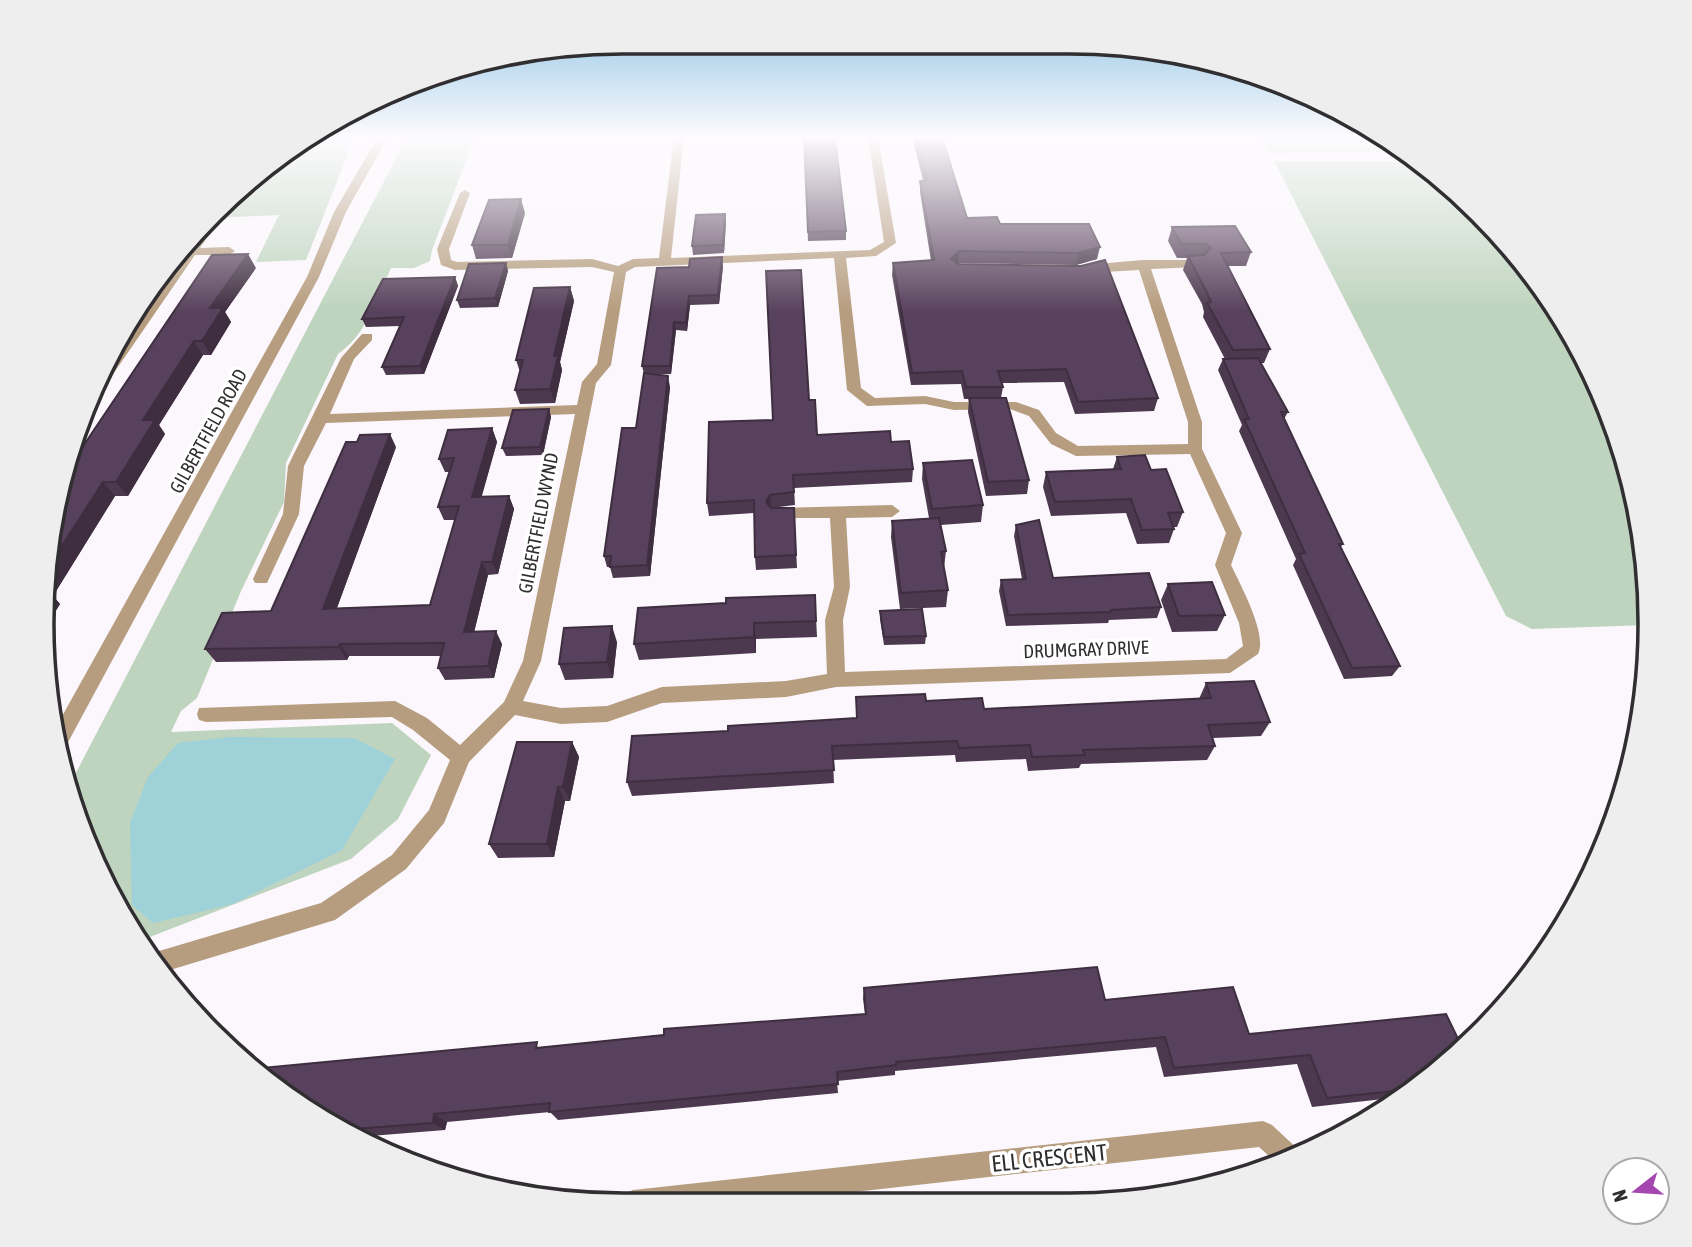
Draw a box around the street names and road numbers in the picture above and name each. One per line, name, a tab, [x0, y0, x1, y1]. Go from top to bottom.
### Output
street label: GILBERTFIELD ROAD	[165, 365, 251, 497]
street label: GILBERTFIELD WYND	[514, 451, 562, 595]
street label: DRUMGRAY DRIVE	[1023, 636, 1149, 662]
street label: ELL CRESCENT	[990, 1139, 1108, 1177]

